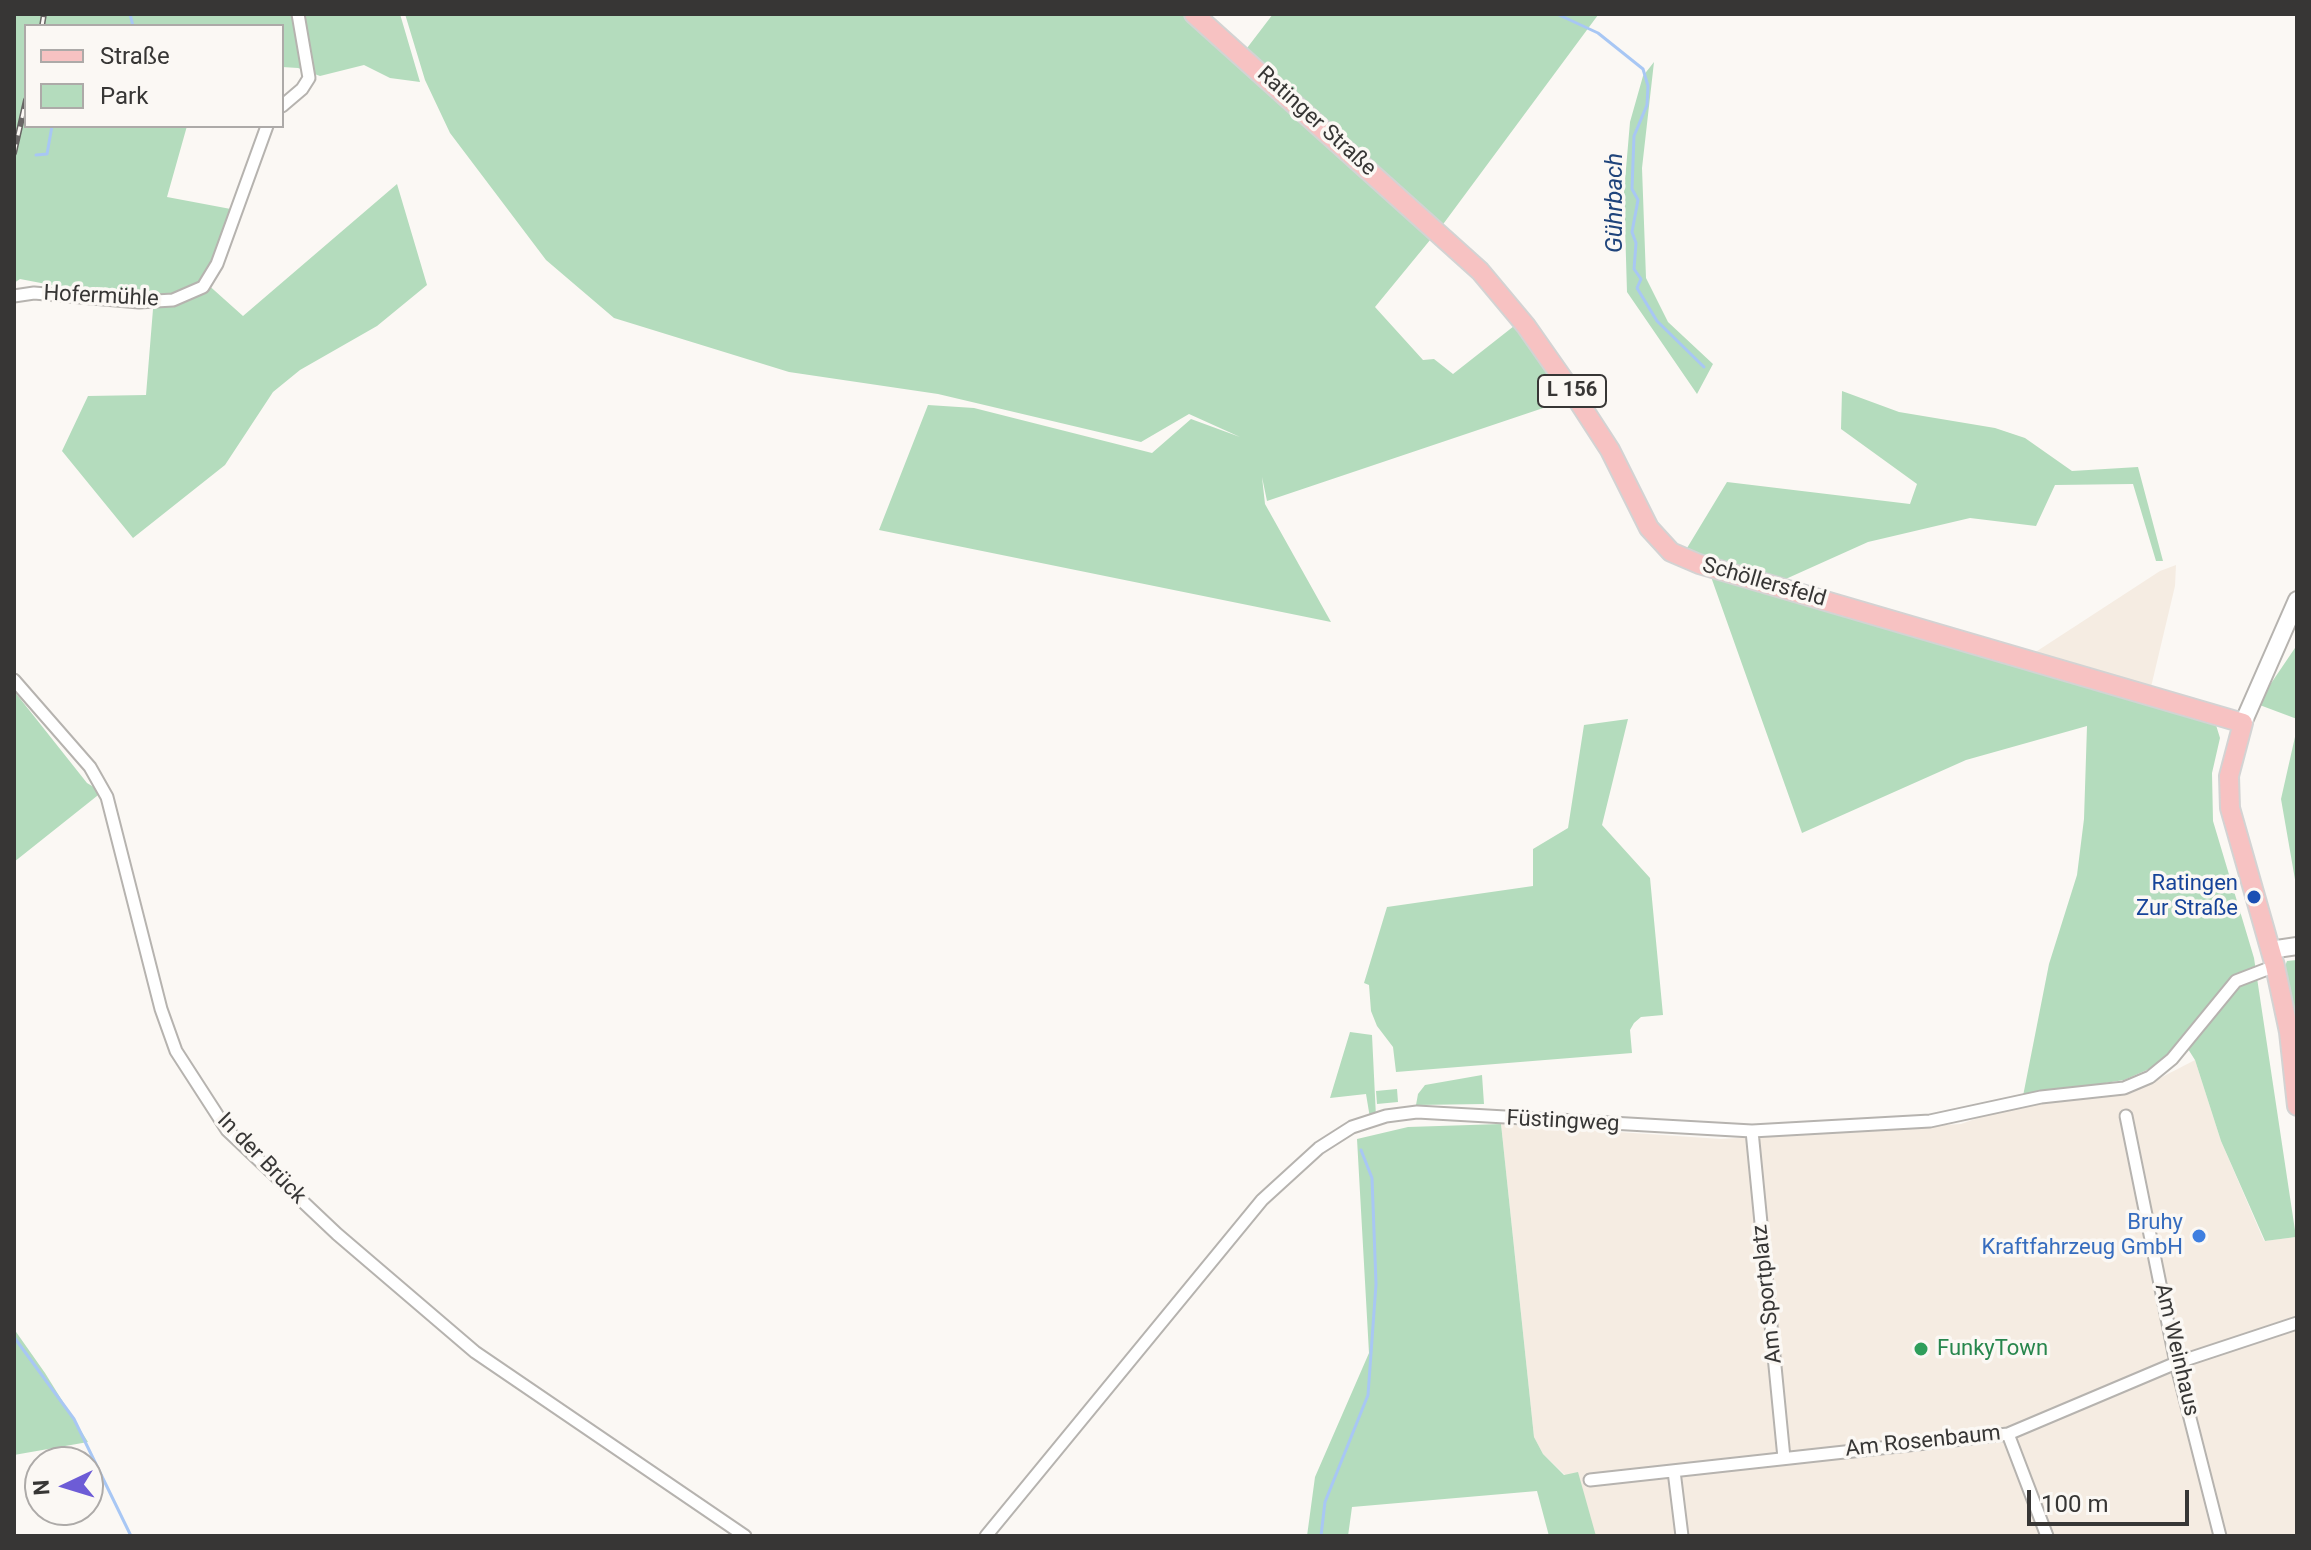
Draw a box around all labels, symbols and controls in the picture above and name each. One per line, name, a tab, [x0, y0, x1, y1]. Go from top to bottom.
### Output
legend	[24, 24, 284, 128]
text: Straße	[100, 42, 170, 70]
street label: Ratinger Straße	[1251, 62, 1381, 182]
text: Park	[100, 82, 148, 110]
water label: Gührbach	[1602, 153, 1630, 253]
street label: Hofermühle	[43, 281, 159, 313]
road number: L 156	[1538, 375, 1606, 407]
street label: Schöllersfeld	[1699, 553, 1829, 613]
place label: Ratingen Zur Straße	[2136, 871, 2238, 922]
marker: Ratingen Zur Straße	[2245, 888, 2263, 906]
street label: Füstingweg	[1506, 1106, 1620, 1138]
street label: In der Brück	[211, 1108, 311, 1210]
place label: Bruhy Kraftfahrzeug GmbH	[1981, 1210, 2183, 1262]
street label: Am Sportplatz	[1748, 1223, 1788, 1365]
marker: Bruhy Kraftfahrzeug GmbH	[2190, 1227, 2208, 1245]
street label: Am Weinhaus	[2148, 1281, 2204, 1419]
place label: FunkyTown	[1937, 1336, 2048, 1362]
marker: FunkyTown	[1912, 1340, 1930, 1358]
street label: Am Rosenbaum	[1844, 1421, 2002, 1463]
north arrow	[24, 1446, 104, 1526]
scale bar	[2031, 1474, 2193, 1524]
text: N	[29, 1479, 55, 1496]
text: 100 m	[2041, 1490, 2108, 1518]

